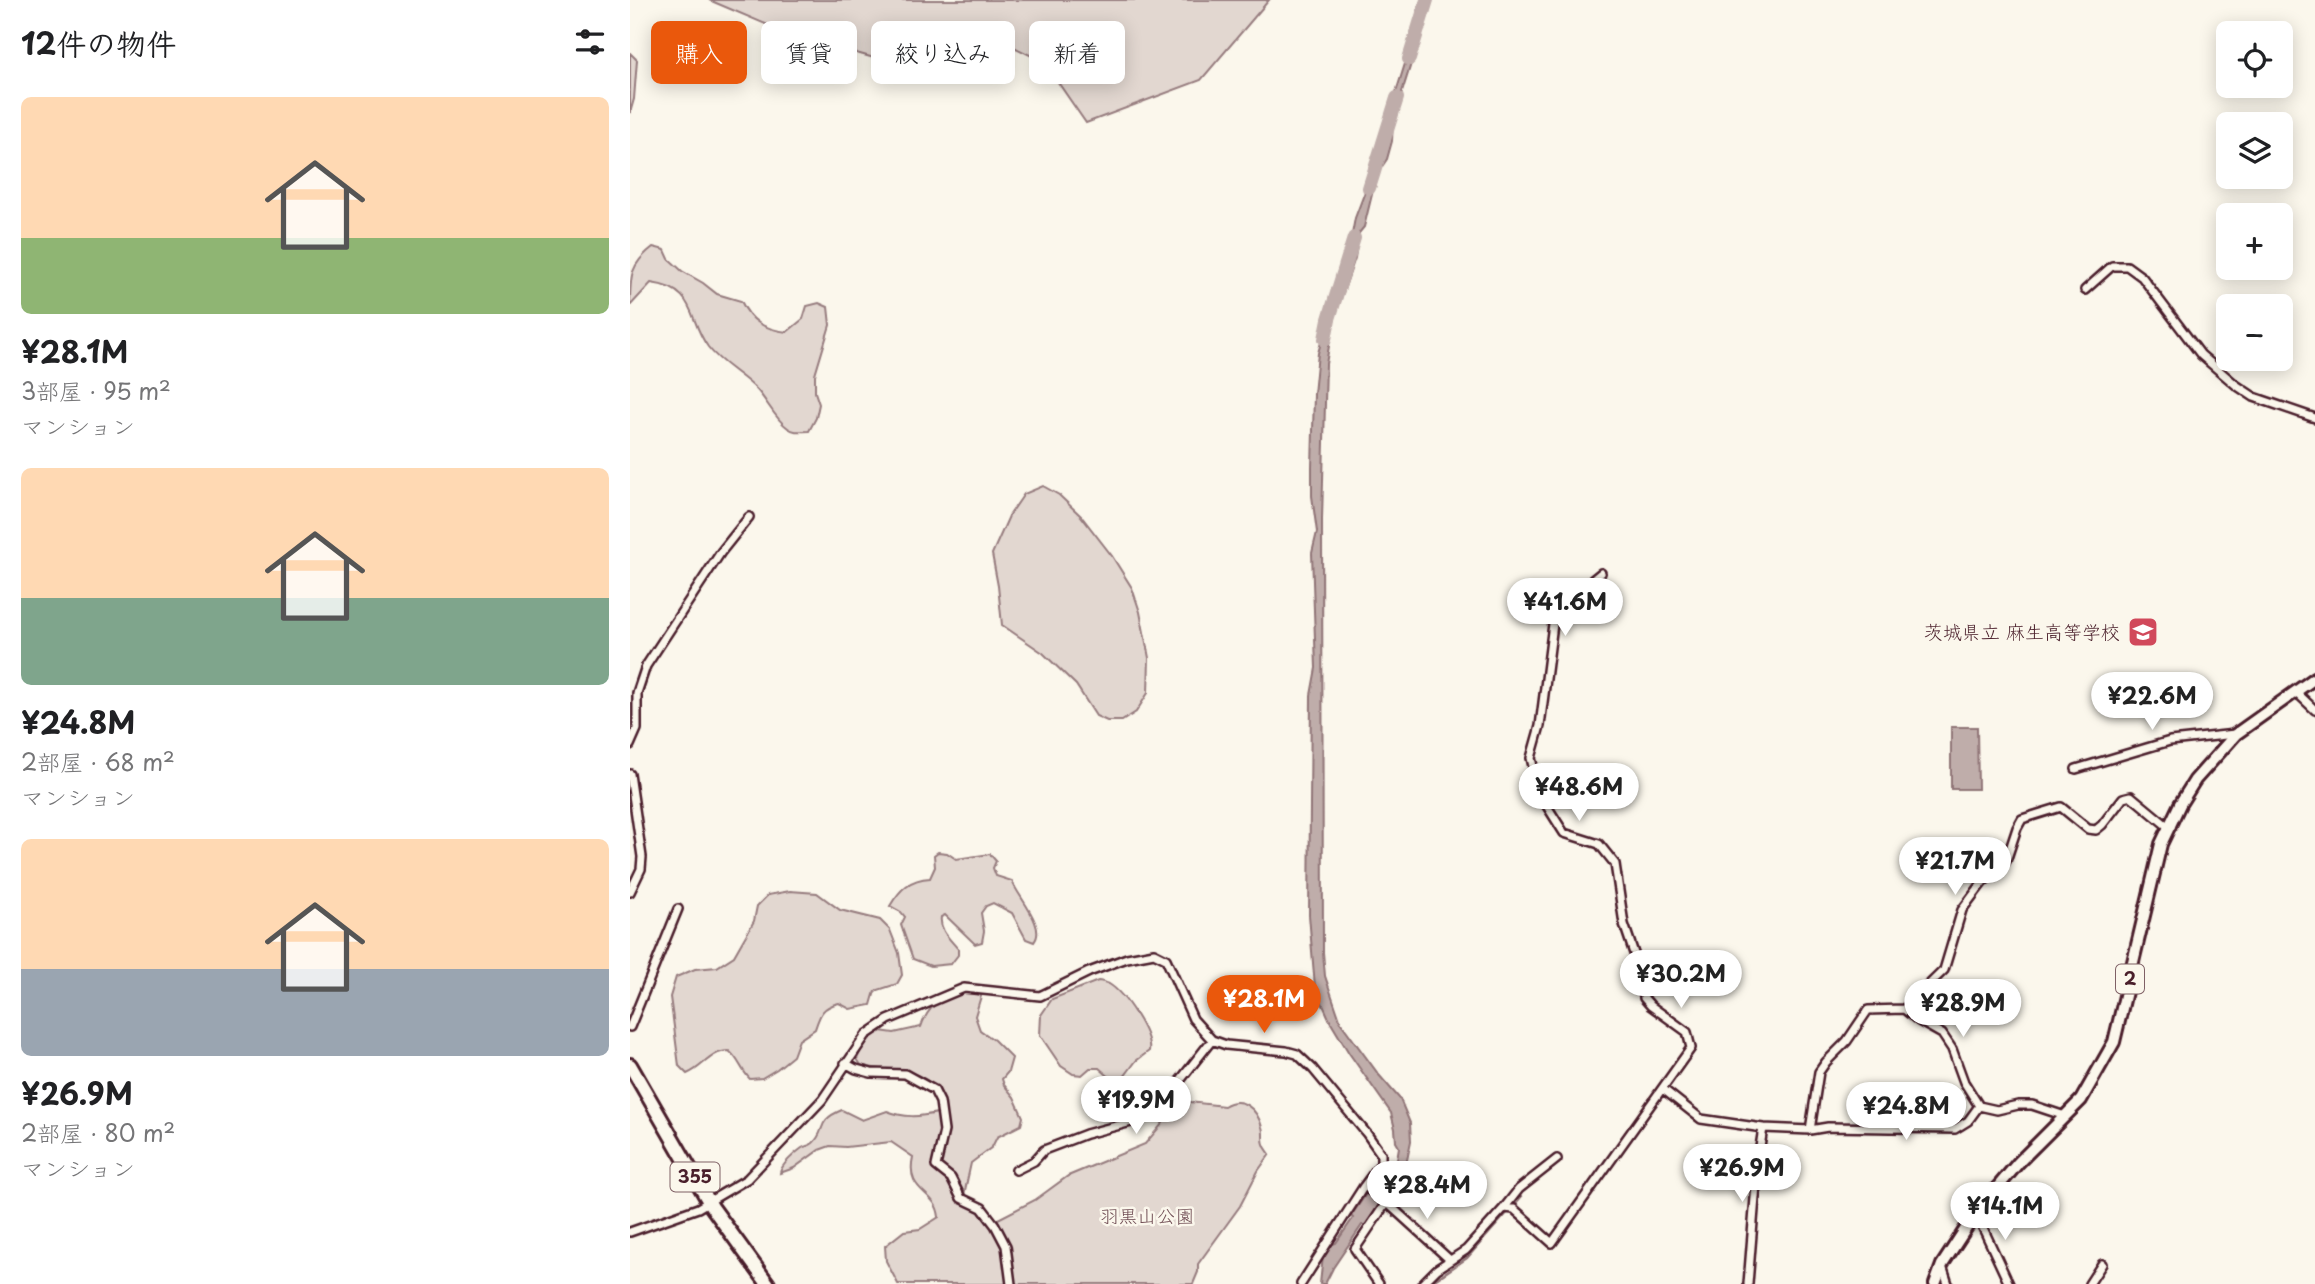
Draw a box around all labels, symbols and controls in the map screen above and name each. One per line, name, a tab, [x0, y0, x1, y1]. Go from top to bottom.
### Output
text: 12件の物件	[21, 20, 176, 65]
chip: 購入	[651, 21, 747, 84]
chip: 賃貸	[761, 21, 857, 84]
chip: 絞り込み	[871, 21, 1015, 84]
chip: 新着	[1029, 21, 1125, 84]
map controls	[2216, 21, 2293, 371]
button: locate	[2216, 21, 2293, 98]
icon: filters	[571, 23, 609, 61]
button: layers	[2216, 112, 2293, 189]
icon: home	[252, 142, 378, 268]
button: +	[2216, 203, 2293, 280]
button: −	[2216, 294, 2293, 371]
text: ¥28.1M	[21, 328, 128, 373]
text: 3部屋 · 95 m²	[21, 373, 171, 408]
text: マンション	[21, 408, 135, 443]
icon: home	[252, 513, 378, 639]
pin: ¥41.6M	[1508, 578, 1622, 638]
text: ¥41.6M	[1523, 583, 1607, 618]
school or university icon: 茨城県立 麻生高等学校	[2126, 615, 2160, 649]
place label: 茨城県立 麻生高等学校	[1924, 617, 2120, 645]
pin: ¥22.6M	[2095, 672, 2209, 732]
text: ¥22.6M	[2107, 677, 2197, 712]
text: ¥24.8M	[21, 699, 135, 744]
text: 2部屋 · 68 m²	[21, 744, 175, 779]
pin: ¥48.6M	[1522, 764, 1636, 823]
text: ¥48.6M	[1535, 768, 1623, 803]
text: マンション	[21, 779, 135, 814]
pin: ¥21.7M	[1898, 838, 2012, 897]
text: ¥21.7M	[1915, 842, 1995, 877]
icon: home	[252, 884, 378, 1010]
pin: ¥30.2M	[1624, 950, 1738, 1010]
text: ¥30.2M	[1636, 955, 1726, 990]
road number: 2	[2116, 964, 2144, 994]
pin: ¥28.1M	[1207, 976, 1321, 1035]
pin: ¥28.9M	[1906, 979, 2020, 1039]
text: ¥28.1M	[1223, 980, 1305, 1015]
text: ¥28.9M	[1920, 984, 2006, 1019]
text: ¥26.9M	[21, 1070, 133, 1115]
pin: ¥19.9M	[1079, 1076, 1193, 1136]
text: ¥19.9M	[1097, 1081, 1175, 1116]
pin: ¥24.8M	[1849, 1082, 1963, 1142]
text: ¥24.8M	[1862, 1087, 1950, 1122]
text: 2部屋 · 80 m²	[21, 1115, 175, 1150]
pin: ¥26.9M	[1685, 1144, 1799, 1204]
text: ¥26.9M	[1699, 1149, 1785, 1184]
text: マンション	[21, 1150, 135, 1185]
road number: 355	[671, 1162, 720, 1192]
pin: ¥28.4M	[1370, 1162, 1484, 1221]
text: ¥28.4M	[1383, 1166, 1471, 1201]
pin: ¥14.1M	[1948, 1182, 2062, 1242]
text: ¥14.1M	[1966, 1187, 2044, 1222]
park label: 羽黒山公園	[1099, 1201, 1195, 1229]

